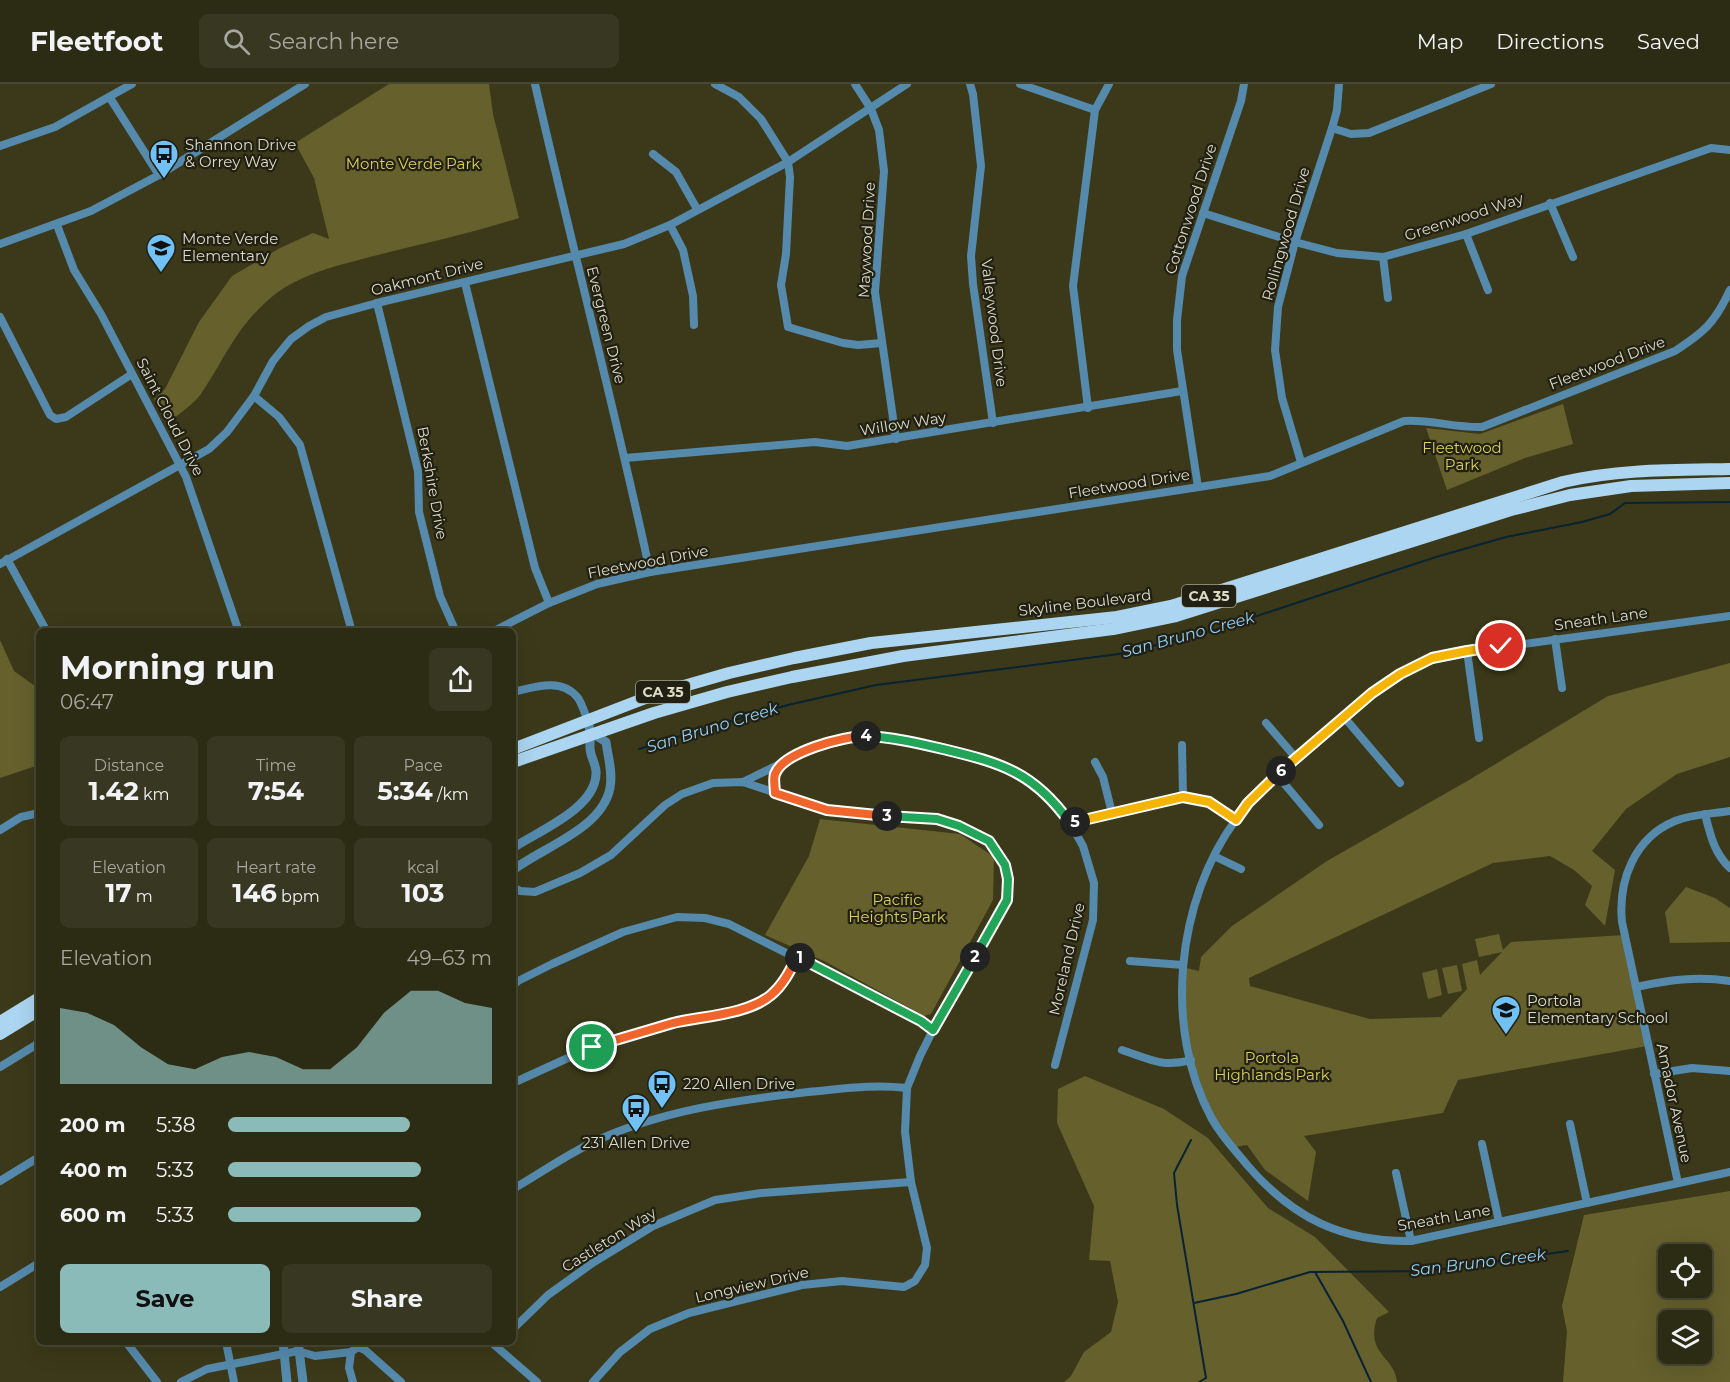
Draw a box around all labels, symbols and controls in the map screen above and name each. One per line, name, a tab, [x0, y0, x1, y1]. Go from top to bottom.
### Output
search box	[199, 14, 619, 68]
text: Fleetfoot	[30, 24, 163, 58]
icon: search	[220, 25, 253, 58]
text: Search here	[268, 28, 399, 55]
text: Map	[1417, 29, 1463, 54]
text: Directions	[1496, 29, 1604, 54]
text: Saved	[1637, 29, 1700, 54]
place label: Shannon Drive & Orrey Way	[185, 135, 296, 171]
bus stop icon: Shannon Drive & Orrey Way	[148, 138, 180, 180]
street label: Cottonwood Drive	[1160, 141, 1221, 276]
park label: Monte Verde Park	[346, 154, 480, 173]
street label: Rollingwood Drive	[1257, 165, 1314, 303]
street label: Maywood Drive	[854, 182, 879, 298]
street label: Greenwood Way	[1402, 188, 1527, 245]
place label: Monte Verde Elementary	[182, 229, 278, 265]
school or university icon: Monte Verde Elementary	[145, 232, 177, 274]
street label: Oakmont Drive	[369, 253, 485, 300]
street label: Valleywood Drive	[977, 258, 1012, 388]
street label: Evergreen Drive	[583, 264, 630, 386]
street label: Fleetwood Drive	[1546, 332, 1668, 393]
street label: Saint Cloud Drive	[133, 355, 208, 479]
street label: Willow Way	[858, 407, 948, 440]
street label: Berkshire Drive	[413, 425, 452, 541]
park label: Fleetwood Park	[1422, 438, 1502, 474]
street label: Fleetwood Drive	[1067, 465, 1191, 502]
street label: Fleetwood Drive	[586, 540, 710, 583]
street label: Skyline Boulevard	[1017, 585, 1152, 620]
road number: CA 35	[1182, 585, 1236, 607]
street label: Sneath Lane	[1553, 603, 1649, 634]
water label: San Bruno Creek	[1120, 607, 1258, 661]
pin	[1475, 620, 1526, 671]
icon: check	[1484, 629, 1517, 662]
text: Morning run	[60, 647, 275, 687]
button: share	[429, 648, 492, 711]
road number: CA 35	[636, 681, 690, 703]
text: 06:47	[60, 690, 114, 714]
water label: San Bruno Creek	[644, 698, 782, 757]
pin: 4	[851, 721, 881, 751]
text: 4	[860, 726, 872, 745]
text: Distance	[94, 756, 164, 775]
text: Time	[256, 756, 296, 775]
text: Pace	[403, 756, 443, 775]
pin: 6	[1266, 756, 1296, 786]
text: 6	[1276, 761, 1286, 780]
text: 1.42	[89, 775, 139, 807]
text: 7:54	[248, 775, 304, 807]
text: 5:34	[377, 775, 433, 807]
text: km	[139, 785, 169, 804]
text: /km	[433, 785, 469, 804]
pin: 3	[872, 801, 902, 831]
text: 3	[882, 806, 892, 825]
pin: 5	[1060, 807, 1090, 837]
text: 5	[1070, 812, 1080, 831]
text: Elevation	[92, 858, 166, 877]
text: Heart rate	[236, 858, 316, 877]
text: kcal	[407, 858, 439, 877]
text: 17	[105, 877, 132, 909]
text: 146	[232, 877, 277, 909]
text: 103	[402, 877, 444, 909]
text: m	[132, 887, 153, 906]
text: bpm	[277, 887, 320, 906]
park label: Pacific Heights Park	[848, 890, 946, 926]
street label: Moreland Drive	[1044, 901, 1089, 1017]
pin: 2	[960, 942, 990, 972]
pin: 1	[785, 943, 815, 973]
text: Elevation	[60, 946, 152, 970]
text: 49–63 m	[407, 946, 492, 970]
text: 2	[970, 947, 980, 966]
text: 1	[797, 948, 803, 967]
place label: Portola Elementary School	[1527, 991, 1668, 1027]
school or university icon: Portola Elementary School	[1490, 994, 1522, 1036]
pin	[566, 1021, 617, 1072]
icon: arrive	[575, 1030, 608, 1063]
street label: Amador Avenue	[1653, 1041, 1696, 1164]
park label: Portola Highlands Park	[1214, 1048, 1330, 1084]
bus stop icon: 220 Allen Drive	[646, 1068, 678, 1110]
place label: 220 Allen Drive	[683, 1074, 795, 1093]
bus stop icon: 231 Allen Drive	[620, 1092, 652, 1134]
text: 200 m	[60, 1113, 126, 1137]
text: 5:38	[156, 1113, 196, 1137]
place label: 231 Allen Drive	[582, 1133, 690, 1152]
text: 400 m	[60, 1158, 128, 1182]
text: 5:33	[156, 1158, 194, 1182]
street label: Sneath Lane	[1396, 1200, 1492, 1235]
text: 600 m	[60, 1203, 127, 1227]
text: 5:33	[156, 1203, 194, 1227]
street label: Castleton Way	[558, 1203, 660, 1276]
map controls	[1658, 1244, 1712, 1364]
button: locate	[1658, 1244, 1712, 1298]
water label: San Bruno Creek	[1409, 1245, 1548, 1280]
street label: Longview Drive	[693, 1262, 811, 1307]
button: Save	[60, 1264, 270, 1333]
button: Share	[282, 1264, 492, 1333]
button: layers	[1658, 1310, 1712, 1364]

